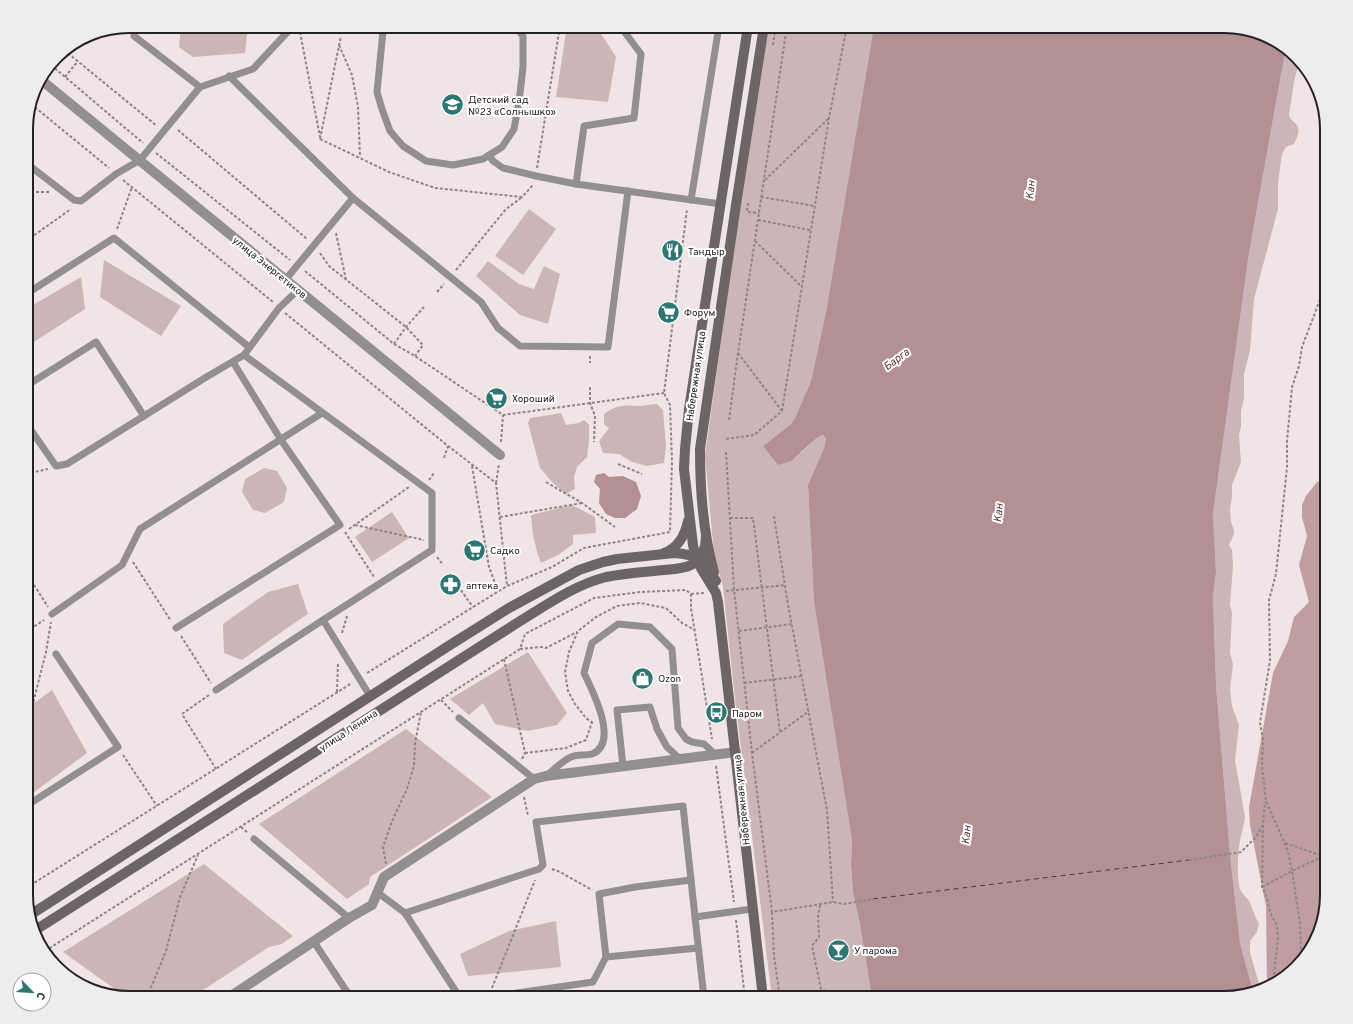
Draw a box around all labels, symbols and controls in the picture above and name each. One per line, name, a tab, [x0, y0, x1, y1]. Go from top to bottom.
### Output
school or university icon: Детский сад №23 «Солнышко»	[440, 92, 466, 118]
place label: Детский сад №23 «Солнышко»	[468, 94, 556, 119]
water label: Кан	[1023, 179, 1039, 200]
street label: улица Энергетиков	[229, 234, 309, 302]
restaurant icon: Тандыр	[659, 238, 685, 264]
place label: Тандыр	[688, 246, 725, 259]
supermarket icon: Форум	[655, 299, 681, 325]
place label: Форум	[684, 307, 715, 320]
street label: Набережная улица	[684, 330, 709, 422]
water label: Барга	[881, 345, 913, 374]
supermarket icon: Хороший	[484, 385, 510, 411]
place label: Хороший	[512, 393, 555, 406]
water label: Кан	[991, 502, 1007, 523]
supermarket icon: Садко	[462, 537, 488, 563]
place label: Садко	[490, 545, 520, 558]
pharmacy icon: аптека	[437, 572, 463, 598]
place label: аптека	[466, 580, 498, 593]
shop icon: Ozon	[630, 665, 656, 691]
place label: Ozon	[658, 673, 681, 686]
bus stop icon: Паром	[703, 700, 729, 726]
street label: улица Ленина	[317, 707, 381, 755]
place label: Паром	[732, 708, 762, 721]
street label: Набережная улица	[731, 754, 754, 846]
water label: Кан	[959, 824, 975, 845]
bar icon: У парома	[825, 937, 851, 963]
place label: У парома	[854, 945, 897, 958]
north arrow	[12, 972, 52, 1012]
text: С	[32, 990, 48, 1002]

